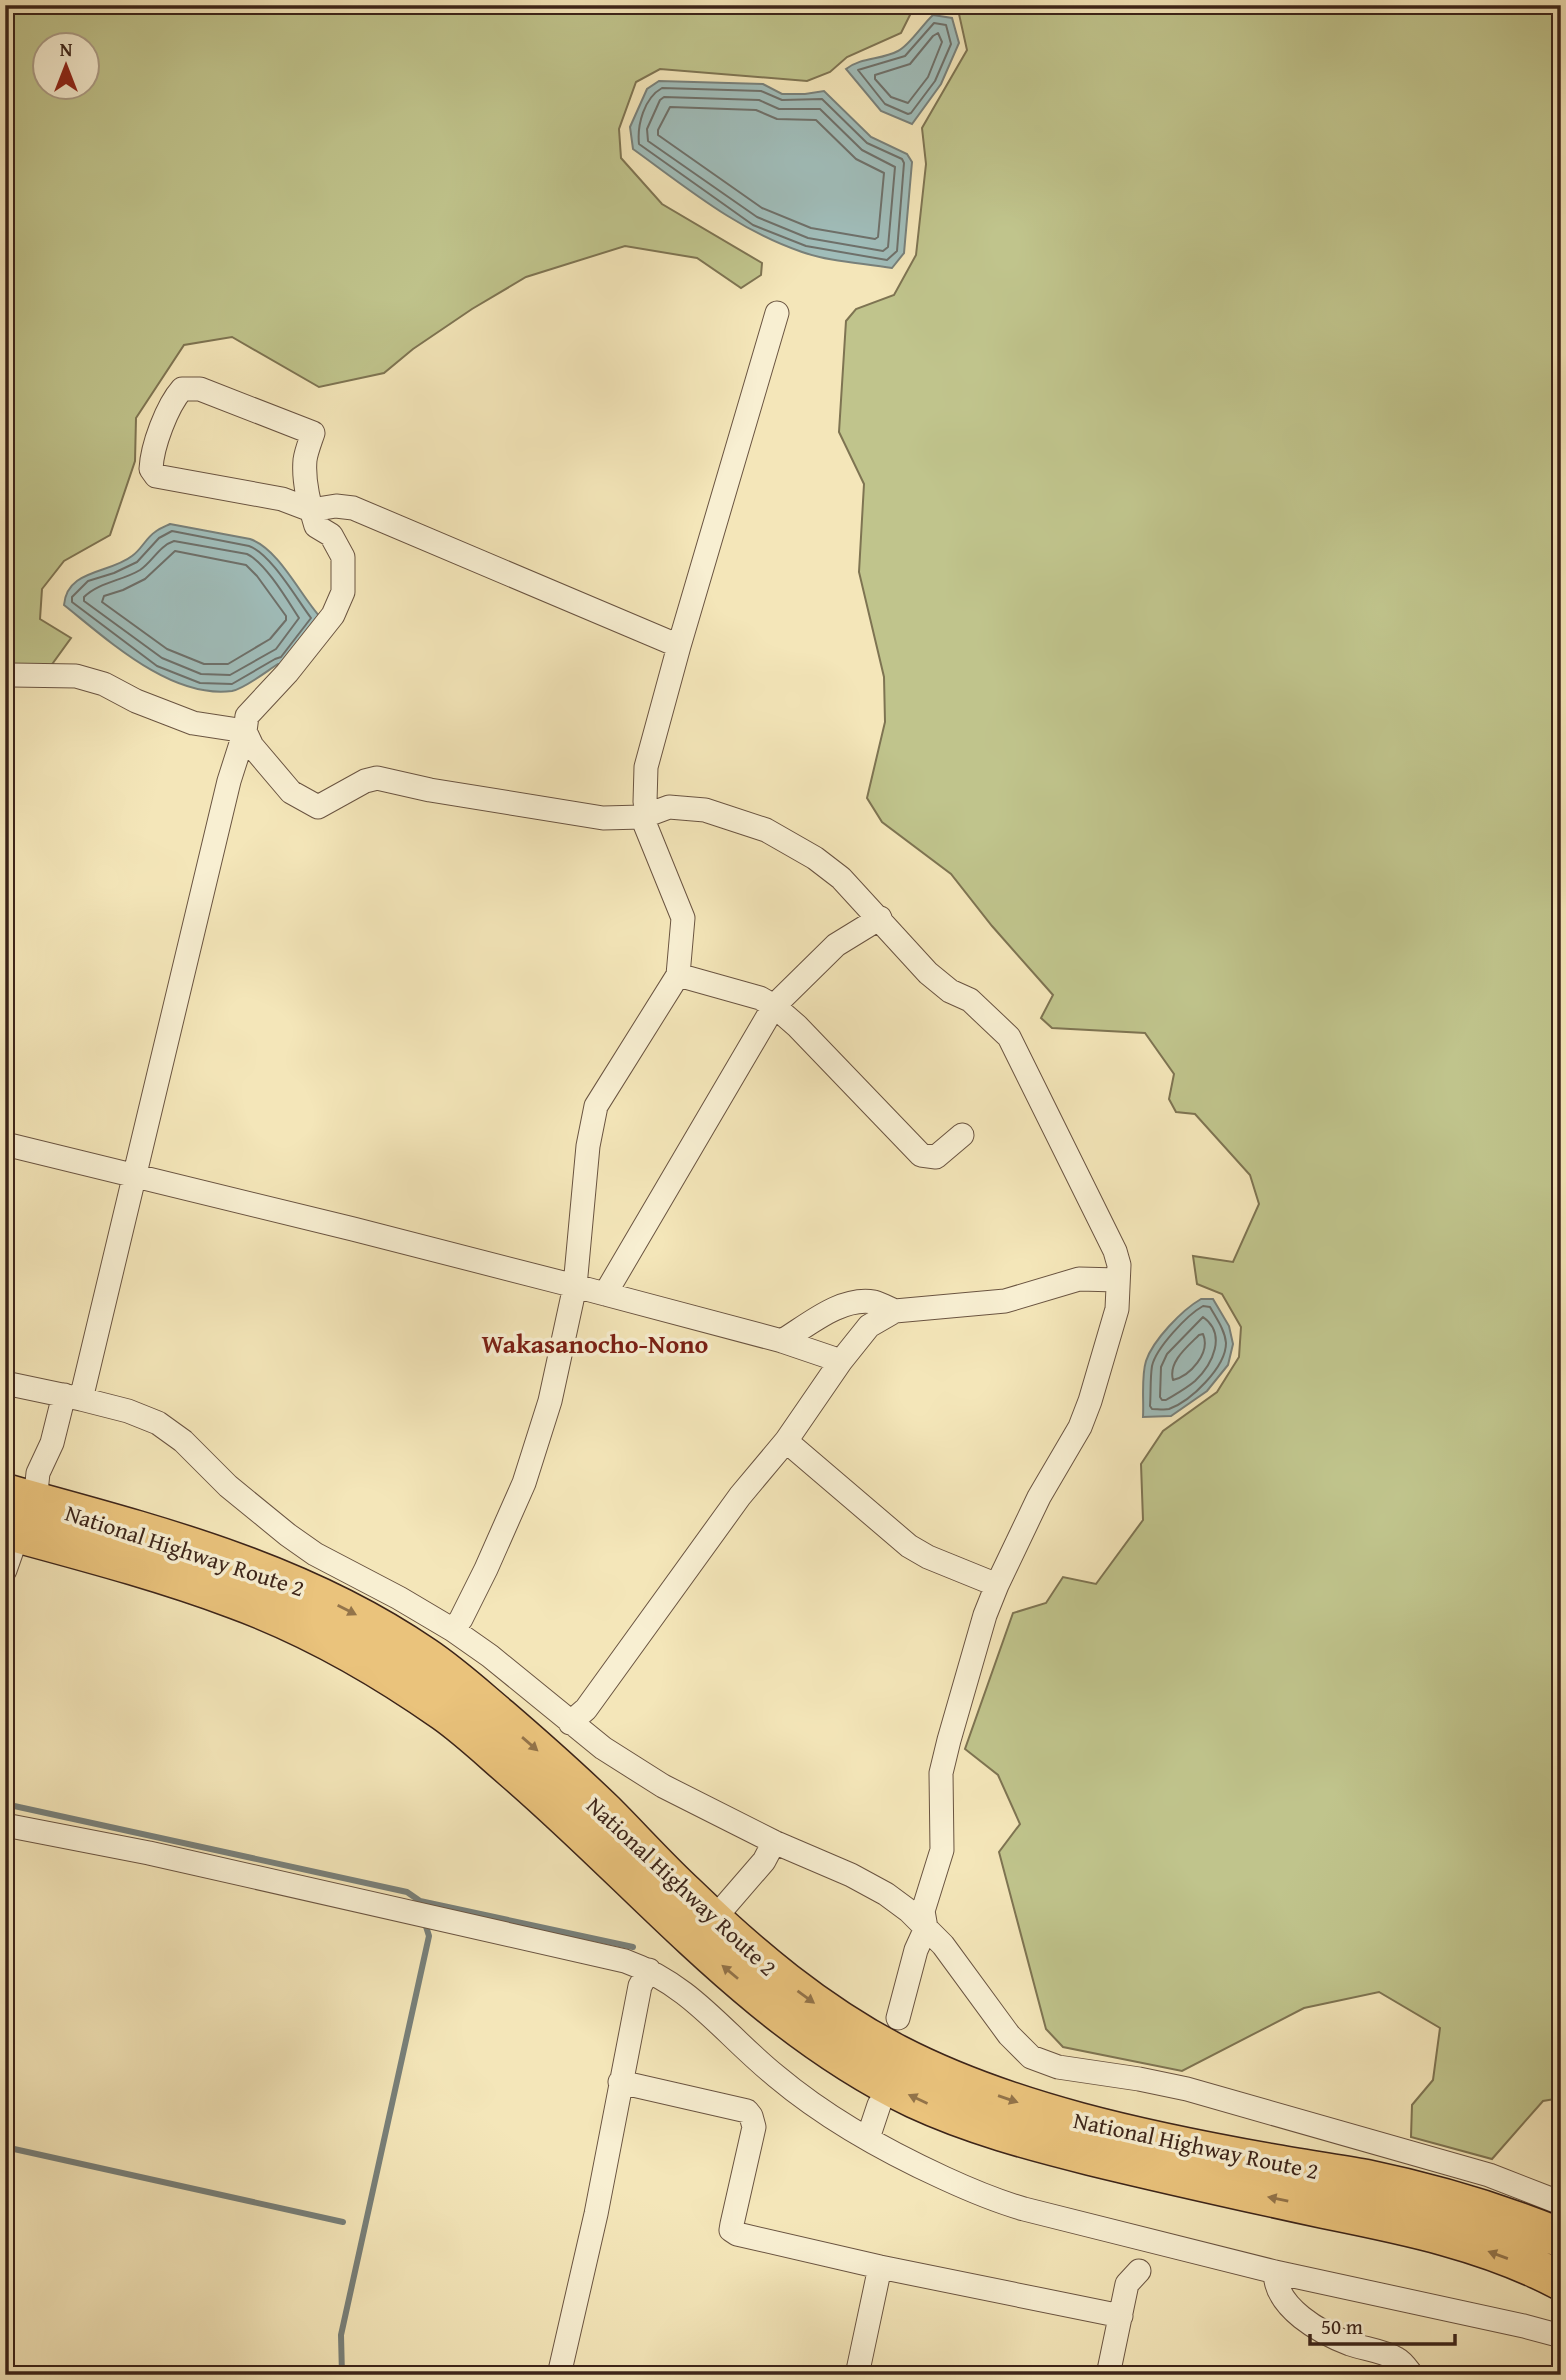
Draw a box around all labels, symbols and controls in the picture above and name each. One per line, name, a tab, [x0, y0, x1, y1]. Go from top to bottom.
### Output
north arrow	[32, 32, 102, 102]
text: N	[60, 35, 73, 63]
district label: Wakasanocho-Nono	[482, 1324, 709, 1363]
street label: National Highway Route 2	[61, 1496, 309, 1604]
one-way arrow	[337, 1604, 357, 1616]
one-way arrow	[522, 1736, 539, 1751]
street label: National Highway Route 2	[580, 1789, 784, 1983]
one-way arrow	[721, 1965, 738, 1980]
one-way arrow	[796, 1990, 815, 2004]
one-way arrow	[907, 2094, 928, 2105]
one-way arrow	[997, 2094, 1018, 2105]
street label: National Highway Route 2	[1071, 2103, 1321, 2187]
one-way arrow	[1267, 2193, 1289, 2204]
one-way arrow	[1487, 2249, 1508, 2260]
scale bar	[1310, 2303, 1456, 2347]
text: 50 m	[1321, 2311, 1363, 2342]

